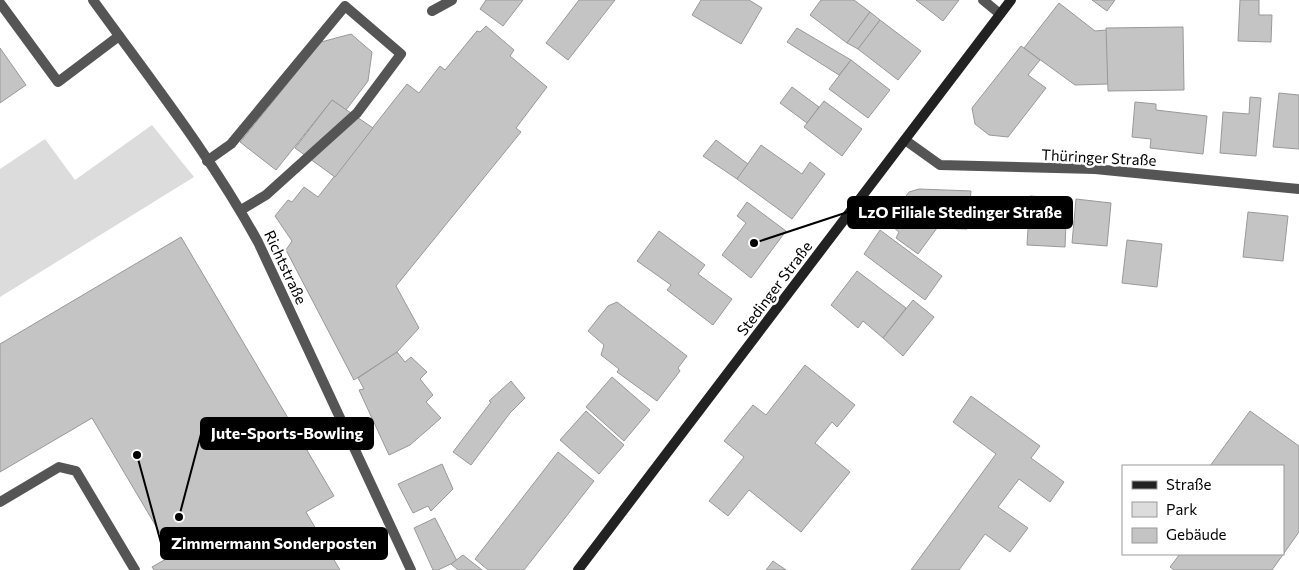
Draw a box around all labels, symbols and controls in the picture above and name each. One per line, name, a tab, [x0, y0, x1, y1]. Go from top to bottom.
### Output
street label: Thüringer Straße	[1041, 145, 1157, 169]
callout: LzO Filiale Stedinger Straße	[848, 197, 1072, 228]
text: LzO Filiale Stedinger Straße	[858, 202, 1062, 221]
street label: Richtstraße	[261, 227, 311, 307]
street label: Stedinger Straße	[733, 237, 816, 339]
callout: Jute-Sports-Bowling	[201, 418, 373, 449]
text: Jute-Sports-Bowling	[211, 423, 363, 442]
legend	[1122, 465, 1284, 555]
text: Straße	[1166, 475, 1212, 493]
text: Park	[1166, 500, 1197, 518]
text: Gebäude	[1166, 525, 1227, 543]
callout: Zimmermann Sonderposten	[161, 528, 387, 559]
text: Zimmermann Sonderposten	[171, 533, 377, 552]

